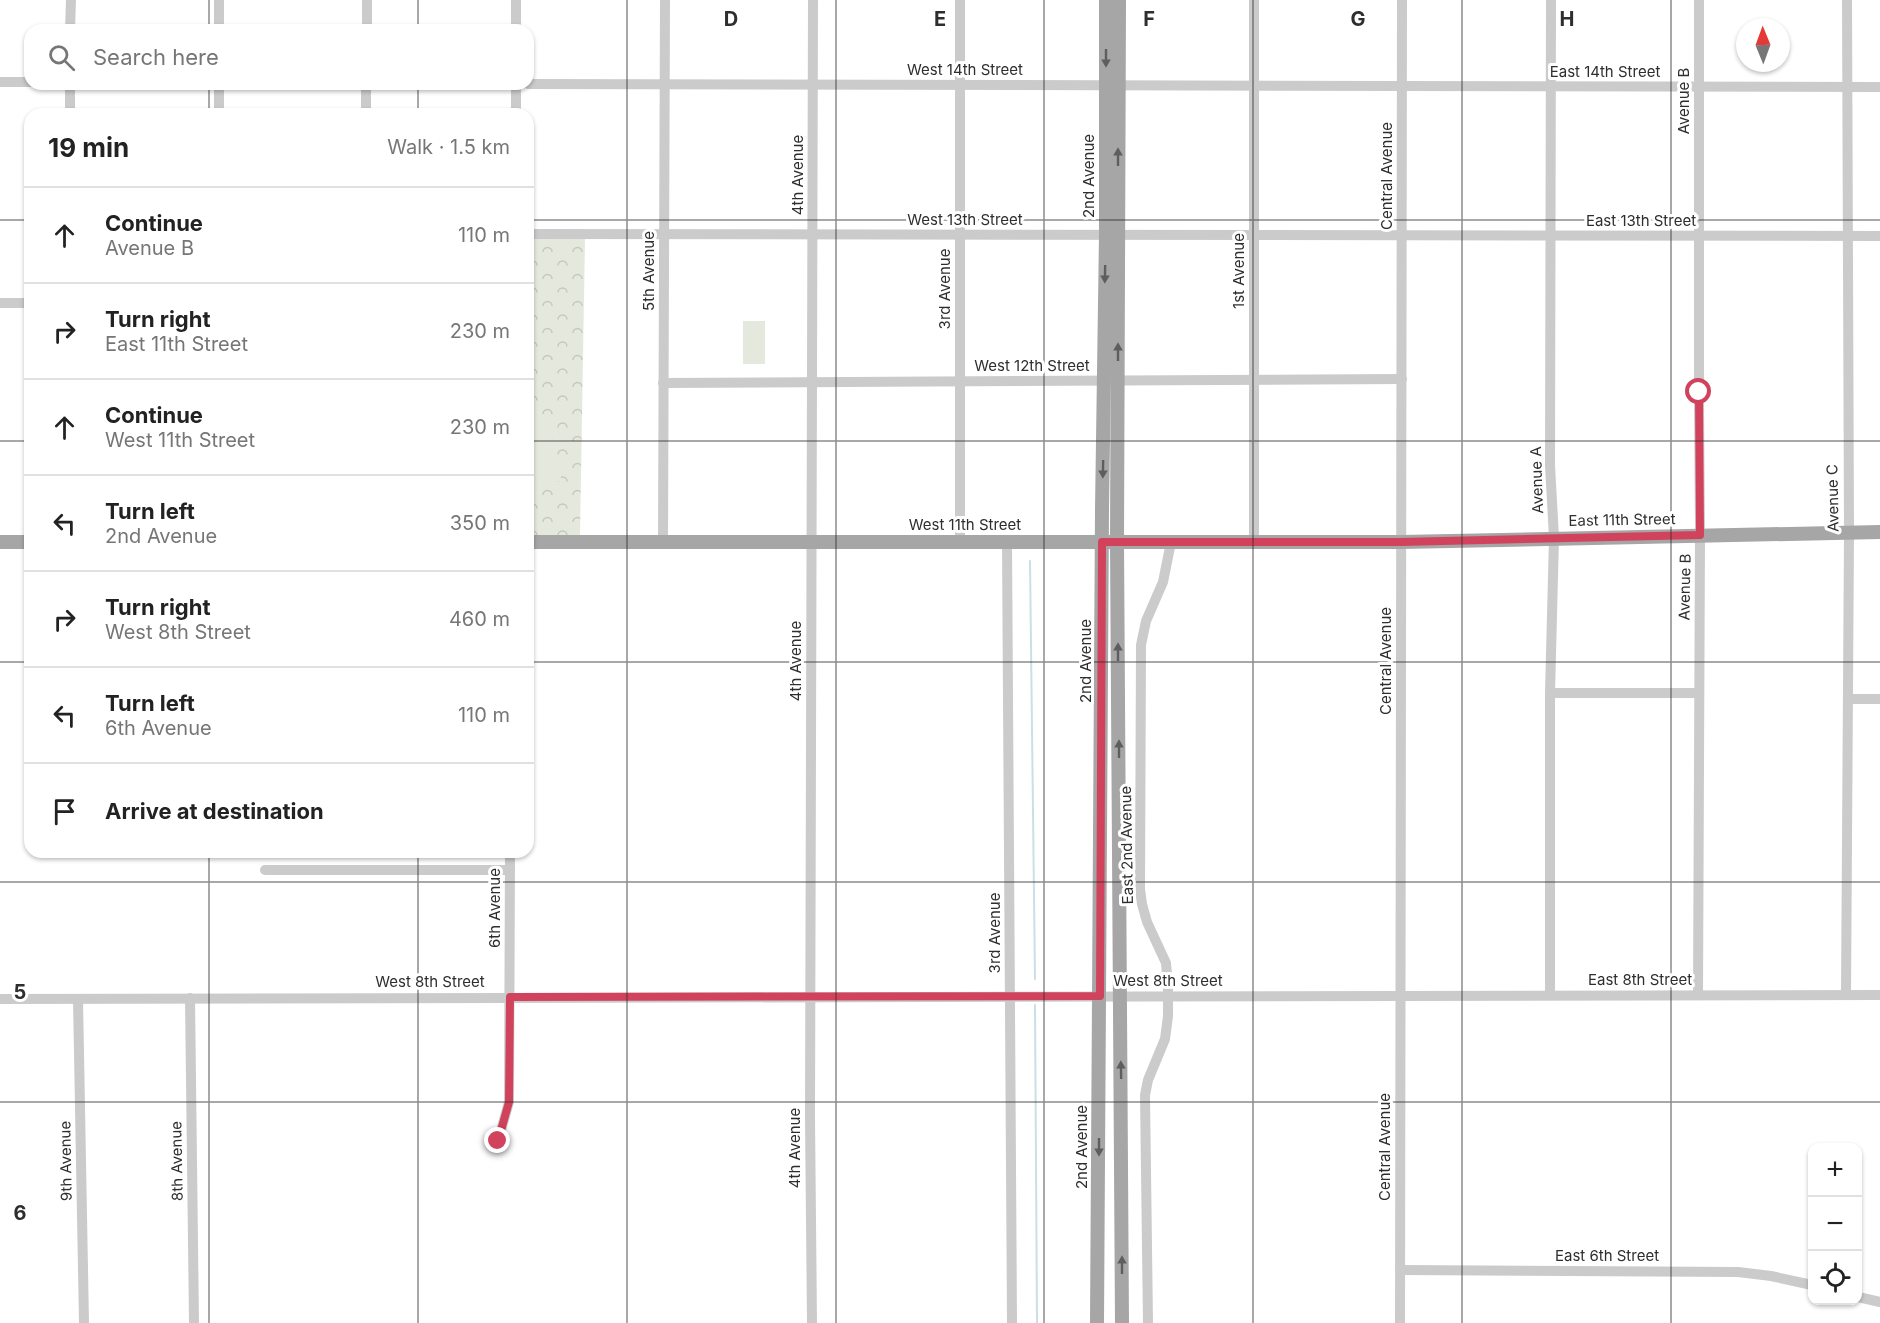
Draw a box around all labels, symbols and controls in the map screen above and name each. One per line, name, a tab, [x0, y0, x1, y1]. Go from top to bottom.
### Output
text: D	[724, 7, 738, 31]
text: E	[934, 7, 946, 31]
text: F	[1143, 7, 1155, 31]
text: G	[1350, 7, 1366, 31]
text: H	[1560, 7, 1574, 31]
north arrow	[1736, 18, 1790, 72]
search box	[24, 24, 534, 90]
icon: search	[45, 41, 78, 74]
text: Search here	[93, 44, 219, 70]
one-way arrow	[1101, 49, 1111, 68]
street label: West 14th Street	[907, 60, 1023, 79]
street label: East 14th Street	[1550, 62, 1660, 81]
street label: Avenue B	[1674, 68, 1693, 134]
street label: Central Avenue	[1377, 122, 1396, 230]
text: 19 min	[48, 132, 129, 163]
street label: 2nd Avenue	[1079, 134, 1098, 218]
text: Walk · 1.5 km	[387, 135, 510, 159]
street label: 4th Avenue	[788, 135, 807, 215]
one-way arrow	[1113, 148, 1123, 167]
text: Continue	[105, 210, 203, 236]
street label: West 13th Street	[907, 210, 1023, 229]
street label: East 13th Street	[1586, 211, 1696, 230]
icon: ahead	[48, 219, 81, 252]
text: 110 m	[458, 223, 510, 247]
street label: 5th Avenue	[639, 231, 658, 311]
street label: 1st Avenue	[1229, 233, 1248, 309]
text: Avenue B	[105, 236, 194, 260]
street label: 3rd Avenue	[935, 249, 954, 329]
one-way arrow	[1101, 265, 1110, 284]
text: Turn right	[105, 306, 211, 332]
icon: right	[48, 315, 81, 348]
text: 230 m	[450, 319, 510, 343]
text: East 11th Street	[105, 332, 248, 356]
one-way arrow	[1113, 343, 1123, 362]
street label: West 12th Street	[974, 356, 1090, 375]
route start	[1685, 378, 1711, 404]
text: Continue	[105, 402, 203, 428]
icon: ahead	[48, 411, 81, 444]
text: 230 m	[450, 415, 510, 439]
text: West 11th Street	[105, 428, 255, 452]
street label: Avenue A	[1526, 446, 1547, 514]
one-way arrow	[1098, 460, 1108, 479]
street label: Avenue C	[1822, 464, 1843, 532]
text: Turn left	[105, 498, 195, 524]
icon: left	[48, 507, 81, 540]
street label: East 11th Street	[1568, 509, 1676, 530]
text: 350 m	[450, 511, 510, 535]
street label: West 11th Street	[909, 515, 1021, 534]
text: 2nd Avenue	[105, 524, 217, 548]
street label: Avenue B	[1674, 553, 1695, 621]
text: Turn right	[105, 594, 211, 620]
icon: right	[48, 603, 81, 636]
text: 460 m	[449, 607, 510, 631]
street label: Central Avenue	[1376, 607, 1395, 715]
street label: 2nd Avenue	[1076, 619, 1095, 703]
text: West 8th Street	[105, 620, 251, 644]
street label: 4th Avenue	[786, 621, 805, 701]
one-way arrow	[1113, 643, 1123, 662]
text: Turn left	[105, 690, 195, 716]
icon: left	[48, 699, 81, 732]
text: 110 m	[458, 703, 510, 727]
text: 6th Avenue	[105, 716, 212, 740]
one-way arrow	[1114, 739, 1124, 758]
street label: East 2nd Avenue	[1116, 786, 1137, 904]
icon: arrive	[48, 795, 81, 828]
text: Arrive at destination	[105, 798, 324, 824]
street label: 6th Avenue	[485, 868, 504, 948]
street label: 3rd Avenue	[985, 893, 1004, 973]
street label: East 8th Street	[1588, 970, 1692, 989]
street label: West 8th Street	[1113, 971, 1223, 990]
street label: West 8th Street	[375, 972, 485, 991]
text: 5	[14, 980, 26, 1004]
one-way arrow	[1116, 1060, 1126, 1079]
street label: Central Avenue	[1375, 1093, 1394, 1201]
street label: 2nd Avenue	[1072, 1105, 1091, 1189]
street label: 4th Avenue	[785, 1108, 804, 1188]
street label: 9th Avenue	[55, 1121, 76, 1201]
street label: 8th Avenue	[166, 1121, 187, 1201]
route end	[484, 1127, 510, 1153]
one-way arrow	[1094, 1138, 1103, 1157]
map controls	[1808, 1143, 1862, 1305]
button: +	[1808, 1143, 1862, 1197]
button: −	[1808, 1197, 1862, 1251]
text: 6	[14, 1201, 27, 1225]
street label: East 6th Street	[1555, 1246, 1659, 1265]
button: locate	[1808, 1251, 1862, 1305]
one-way arrow	[1117, 1255, 1127, 1274]

